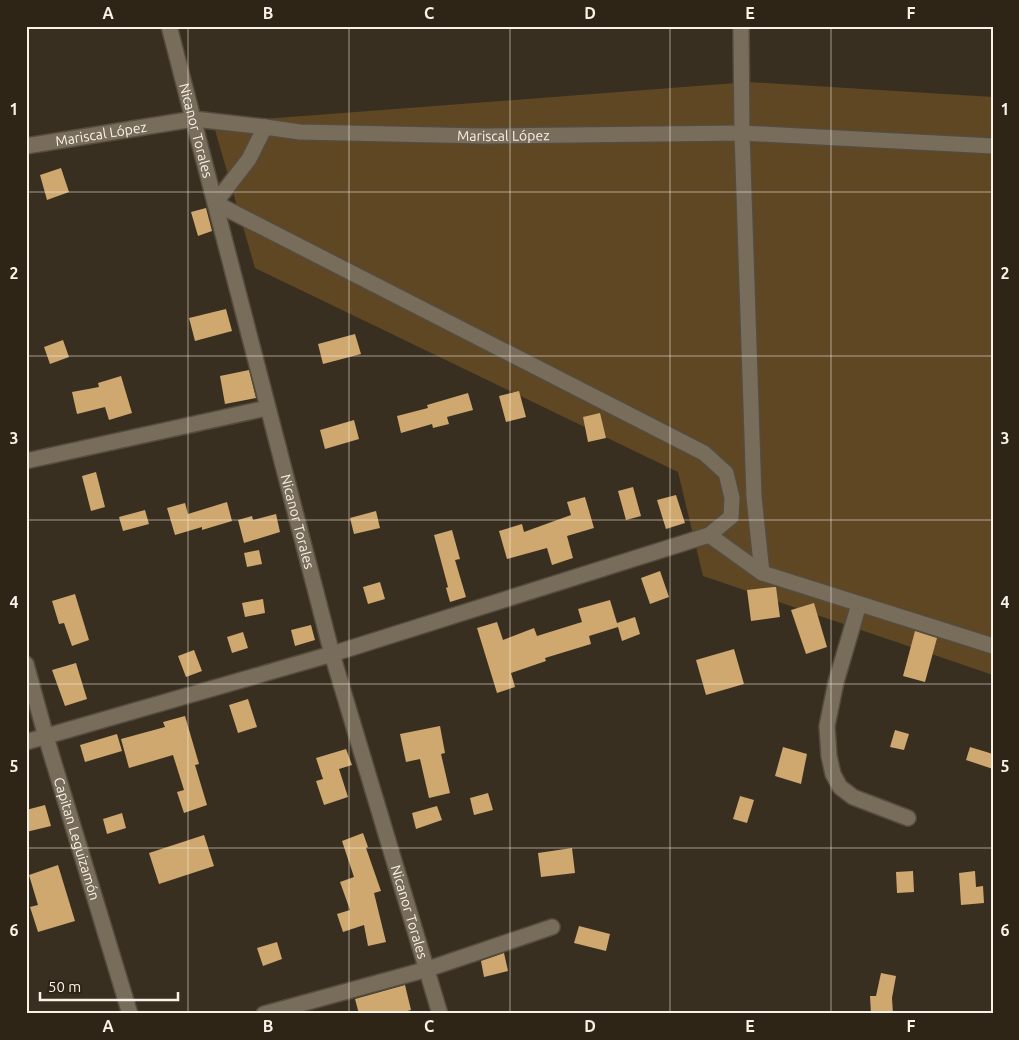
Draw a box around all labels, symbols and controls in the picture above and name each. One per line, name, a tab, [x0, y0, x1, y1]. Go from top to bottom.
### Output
text: A	[102, 4, 114, 22]
text: B	[263, 4, 273, 22]
text: C	[424, 4, 434, 22]
text: D	[584, 4, 596, 22]
text: E	[745, 4, 755, 22]
text: F	[907, 4, 916, 22]
street label: Nicanor Torales	[176, 82, 216, 180]
text: 1	[9, 100, 19, 118]
text: 1	[1000, 100, 1010, 118]
street label: Mariscal López	[54, 119, 148, 149]
street label: Mariscal López	[457, 127, 550, 144]
text: 2	[9, 264, 19, 282]
text: 2	[1000, 264, 1010, 282]
text: 3	[9, 429, 19, 447]
text: 3	[1000, 429, 1010, 447]
street label: Nicanor Torales	[278, 473, 318, 571]
text: 4	[9, 593, 19, 611]
text: 4	[1000, 593, 1010, 611]
text: 5	[9, 757, 19, 775]
text: 5	[1000, 757, 1010, 775]
street label: Capitan Leguizamón	[51, 775, 103, 902]
street label: Nicanor Torales	[388, 863, 431, 961]
text: 6	[9, 921, 19, 939]
text: 6	[1000, 921, 1010, 939]
scale bar	[40, 970, 178, 1002]
text: 50 m	[48, 978, 81, 995]
text: A	[102, 1017, 114, 1035]
text: B	[263, 1017, 273, 1035]
text: C	[424, 1017, 434, 1035]
text: D	[584, 1017, 596, 1035]
text: E	[745, 1017, 755, 1035]
text: F	[907, 1017, 916, 1035]

